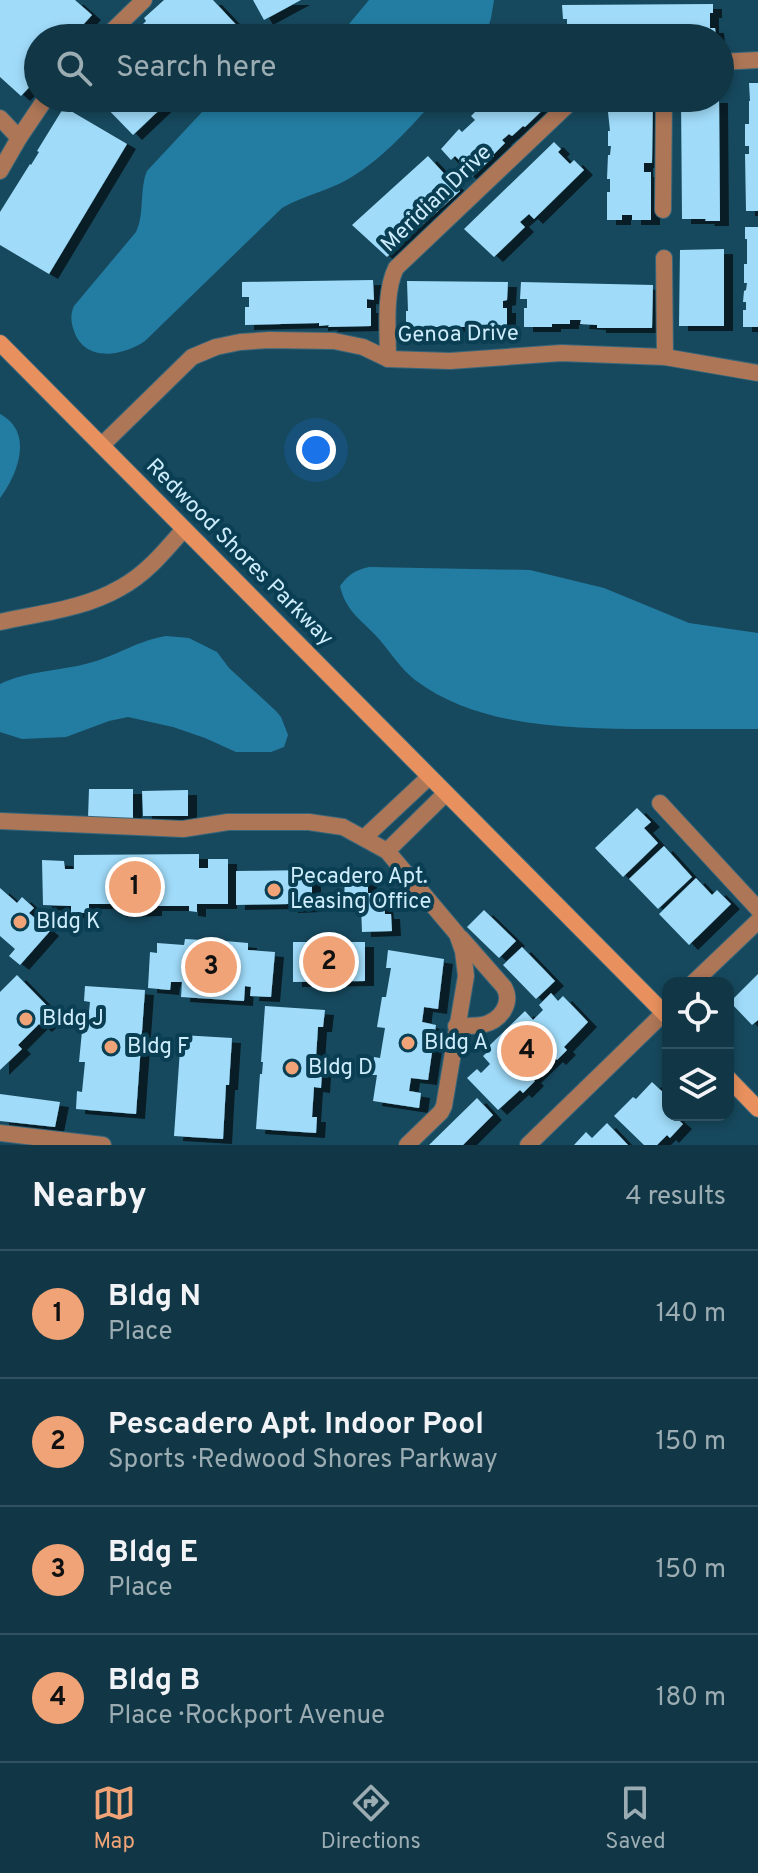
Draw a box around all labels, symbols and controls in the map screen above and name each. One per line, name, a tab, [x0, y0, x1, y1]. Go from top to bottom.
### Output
search box	[24, 24, 734, 112]
icon: search	[52, 46, 96, 90]
text: Search here	[116, 50, 276, 87]
street label: Meridian Drive	[376, 140, 498, 258]
street label: Genoa Drive	[397, 320, 519, 350]
your location	[296, 430, 336, 470]
street label: Redwood Shores Parkway	[140, 454, 338, 652]
pin: 1	[109, 857, 161, 917]
place label: Pecadero Apt. Leasing Office	[290, 864, 431, 916]
marker: Pecadero Apt. Leasing Office	[265, 881, 283, 899]
place label: Bldg K	[36, 909, 101, 936]
marker: Bldg K	[11, 913, 29, 931]
pin: 2	[303, 932, 355, 992]
pin: 3	[185, 937, 237, 997]
map controls	[662, 977, 734, 1121]
button: locate	[662, 977, 734, 1049]
place label: Bldg J	[42, 1006, 104, 1033]
marker: Bldg J	[17, 1010, 35, 1028]
pin: 4	[501, 1021, 553, 1081]
place label: Bldg A	[424, 1030, 488, 1057]
place label: Bldg F	[127, 1034, 189, 1061]
marker: Bldg A	[399, 1034, 417, 1052]
marker: Bldg F	[102, 1038, 120, 1056]
button: layers	[662, 1049, 734, 1121]
place label: Bldg D	[308, 1055, 373, 1082]
marker: Bldg D	[283, 1059, 301, 1077]
text: Nearby	[32, 1176, 147, 1219]
text: 4 results	[625, 1181, 726, 1214]
text: Bldg N	[108, 1279, 201, 1316]
text: 1	[53, 1298, 63, 1331]
text: 140 m	[656, 1298, 726, 1331]
text: Place	[108, 1316, 172, 1349]
text: Pescadero Apt. Indoor Pool	[108, 1407, 484, 1444]
text: 2	[50, 1426, 66, 1459]
text: 150 m	[655, 1426, 726, 1459]
text: Sports · Redwood Shores Parkway	[108, 1444, 498, 1477]
text: Bldg E	[108, 1535, 198, 1572]
text: 3	[50, 1554, 66, 1587]
text: 150 m	[655, 1554, 726, 1587]
text: Place	[108, 1572, 172, 1605]
text: Bldg B	[108, 1663, 200, 1700]
text: 4	[50, 1682, 66, 1715]
text: 180 m	[656, 1682, 726, 1715]
text: Place · Rockport Avenue	[108, 1700, 385, 1733]
tab: Map	[92, 1781, 136, 1856]
tab: Directions	[321, 1781, 421, 1856]
tab: Saved	[605, 1781, 666, 1856]

